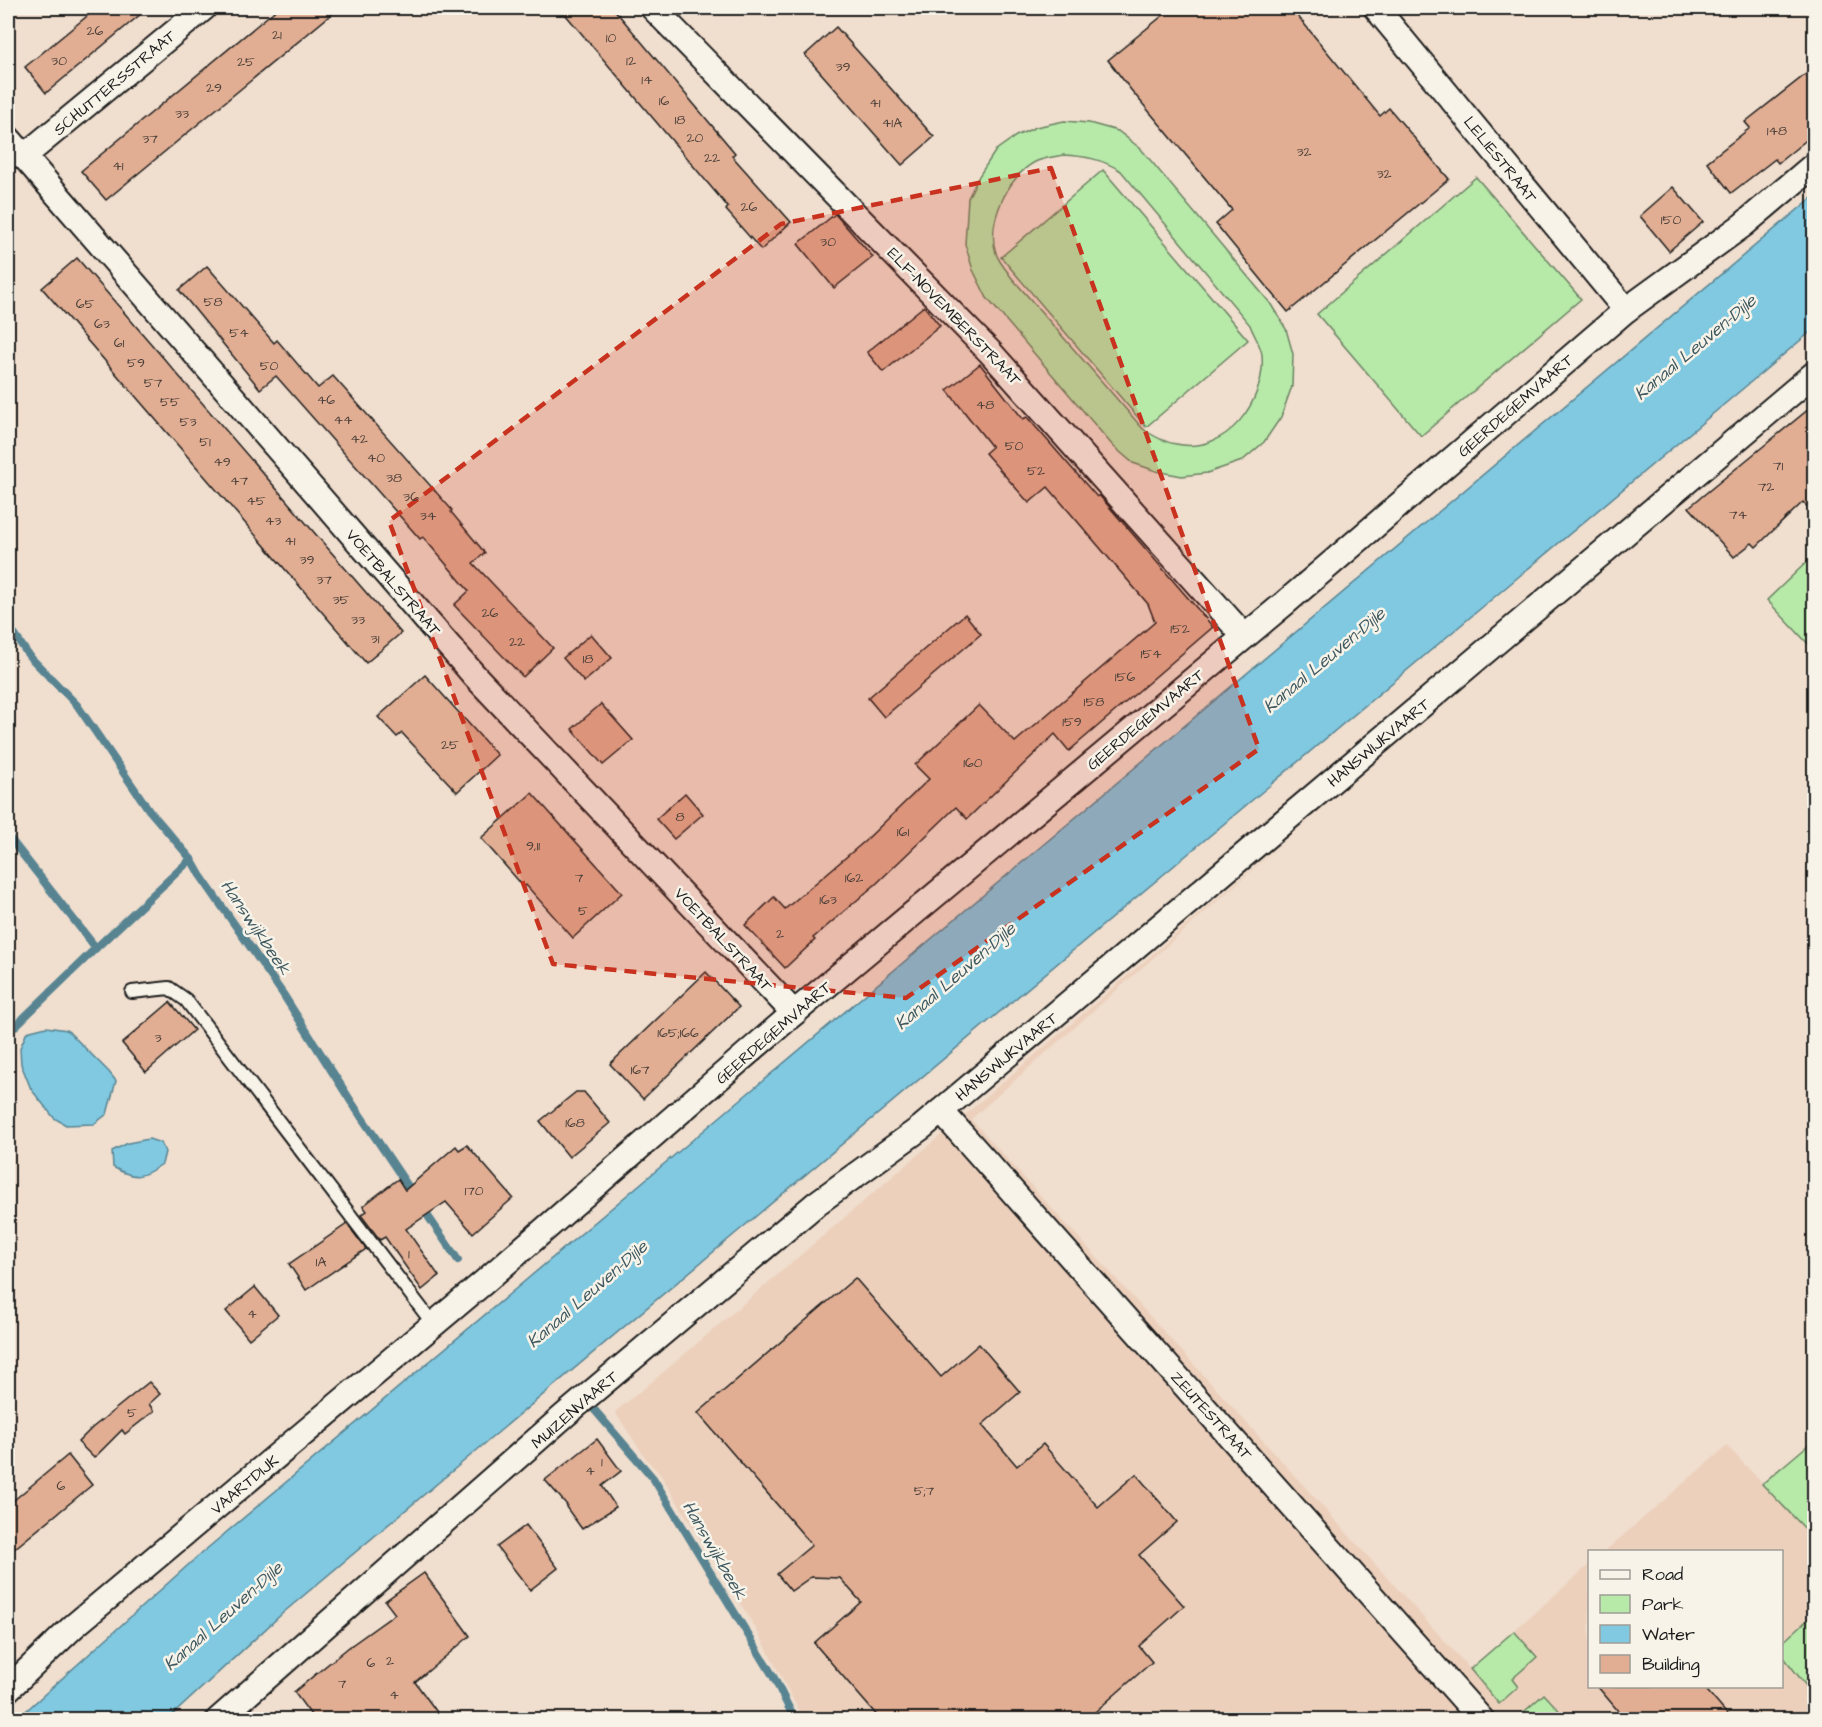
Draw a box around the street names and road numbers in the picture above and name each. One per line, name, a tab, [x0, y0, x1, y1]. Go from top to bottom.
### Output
street label: SCHUTTERSSTRAAT	[49, 25, 181, 141]
street label: LELIESTRAAT	[1458, 112, 1542, 208]
street label: ELF-NOVEMBERSTRAAT	[882, 243, 1026, 391]
street label: GEERDEGEMVAART	[1453, 349, 1578, 462]
street label: VOETBALSTRAAT	[341, 524, 446, 641]
street label: GEERDEGEMVAART	[1082, 664, 1209, 775]
street label: HANSWIJKVAART	[1323, 693, 1435, 792]
street label: VOETBALSTRAAT	[669, 883, 777, 997]
street label: GEERDEGEMVAART	[711, 976, 836, 1089]
street label: HANSWIJKVAART	[951, 1007, 1063, 1106]
street label: MUIZENVAART	[526, 1366, 623, 1454]
street label: ZEUTESTRAAT	[1165, 1366, 1257, 1465]
street label: VAARTDIJK	[206, 1450, 284, 1520]

